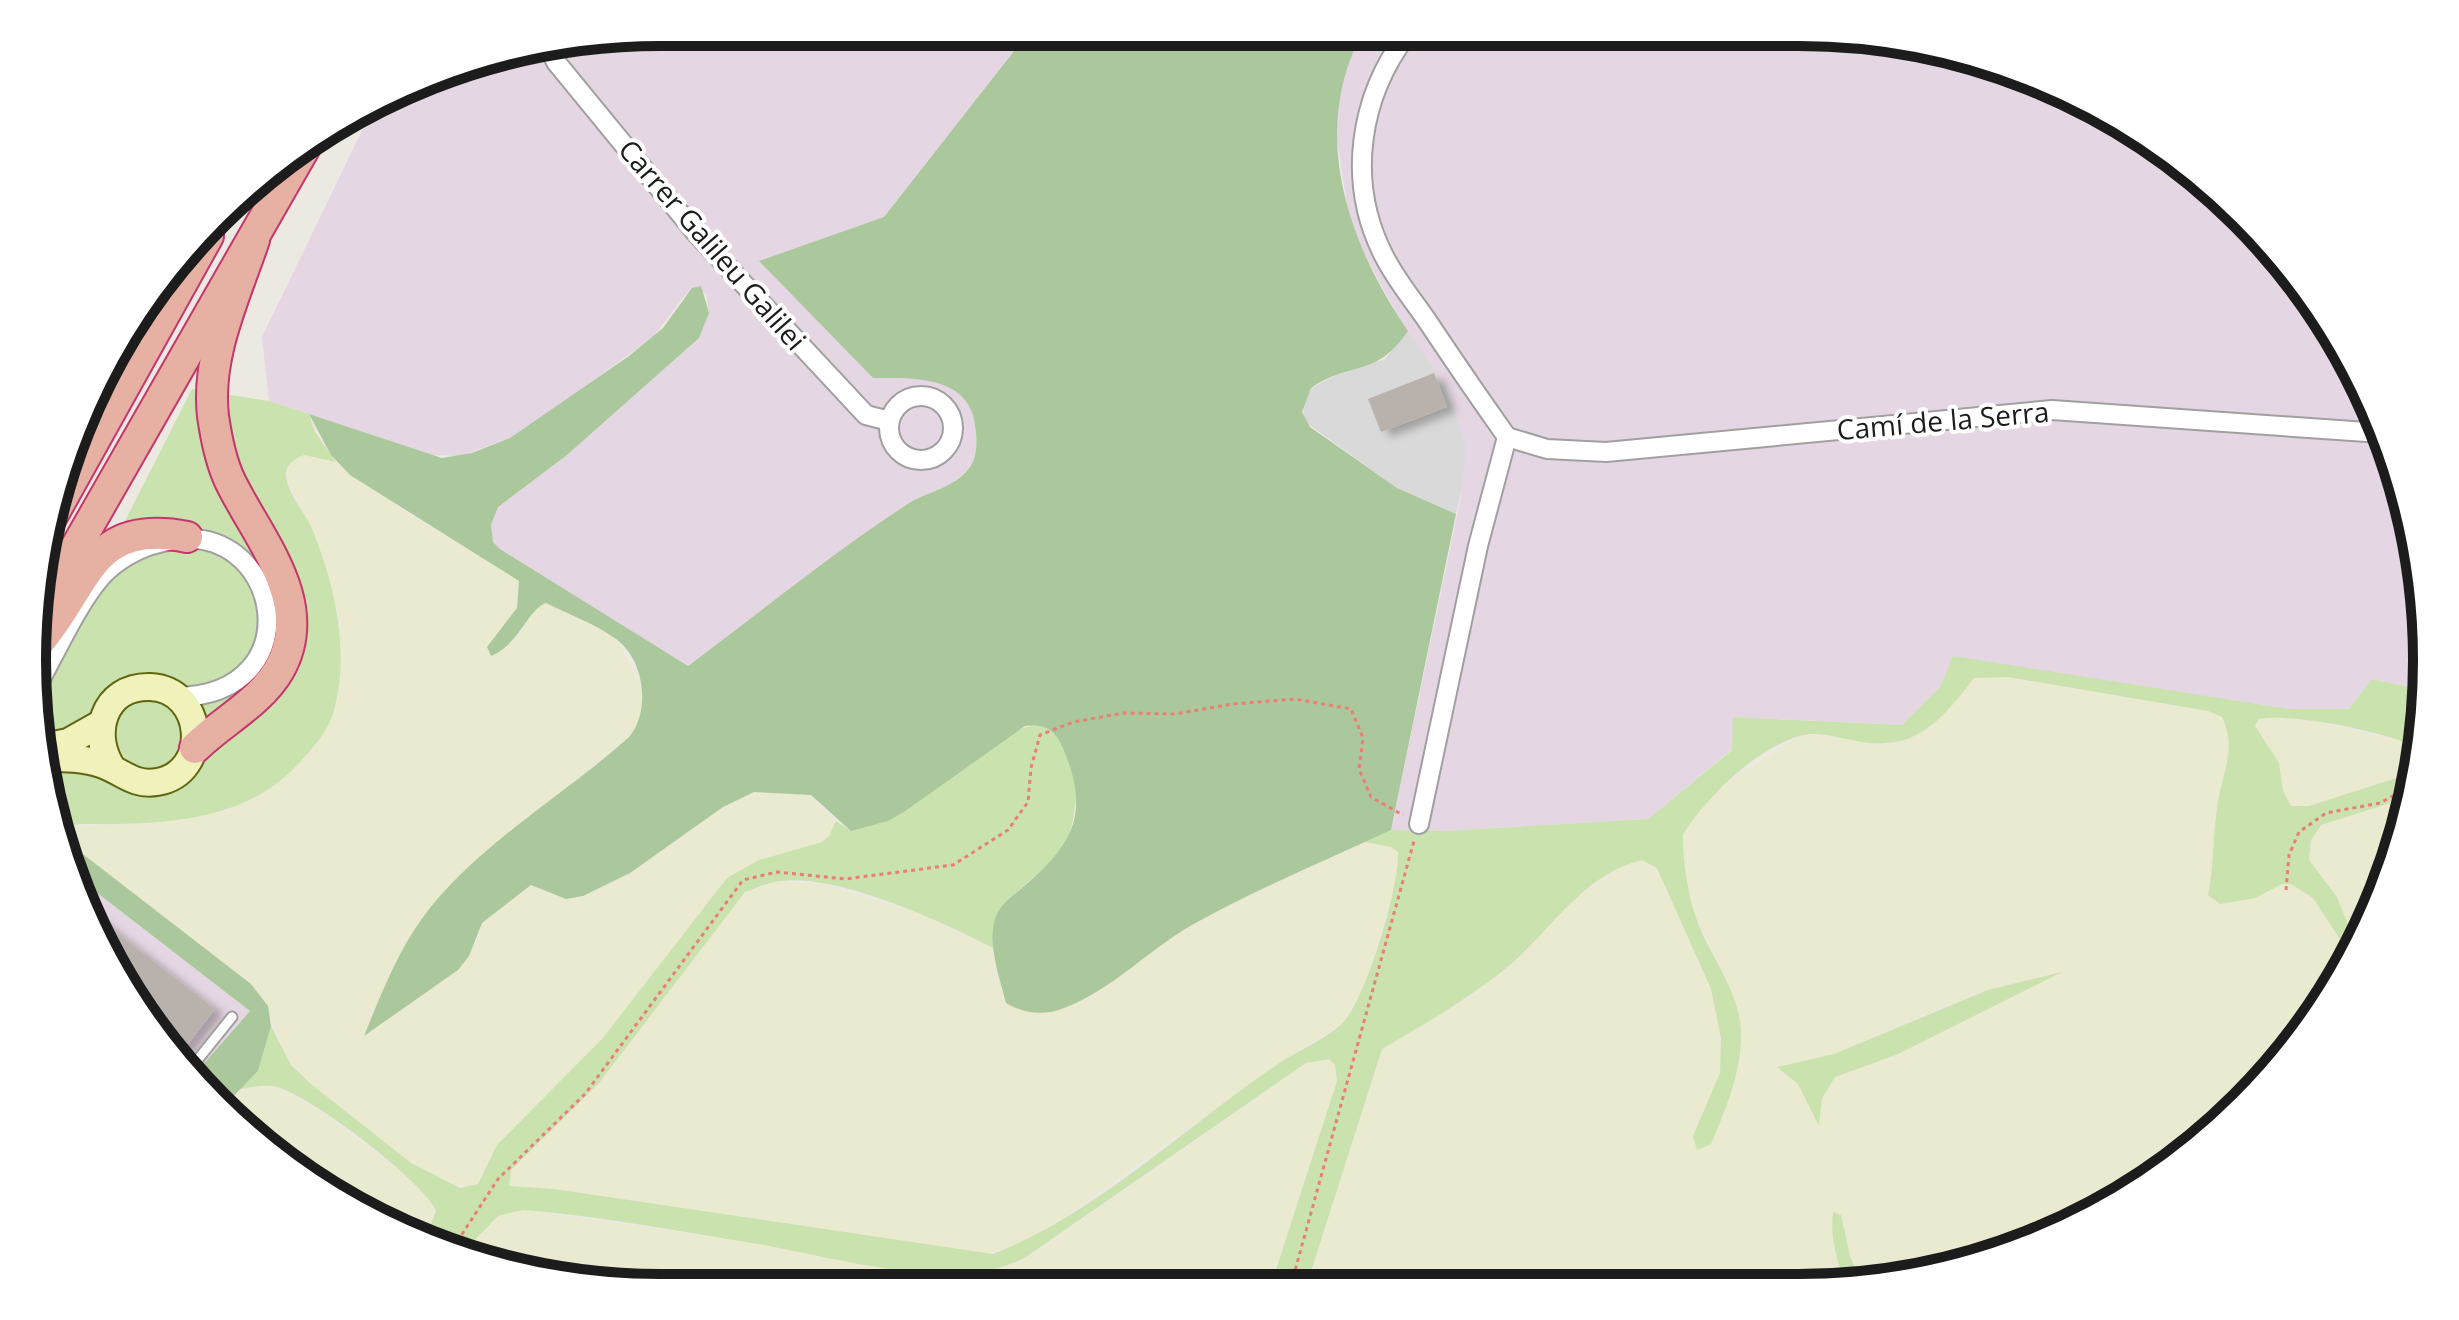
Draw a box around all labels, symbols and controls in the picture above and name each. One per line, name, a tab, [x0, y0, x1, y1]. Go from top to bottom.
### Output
street label: Carrer Galileu Galilei	[611, 131, 815, 358]
street label: Camí de la Serra	[1835, 392, 2051, 448]

